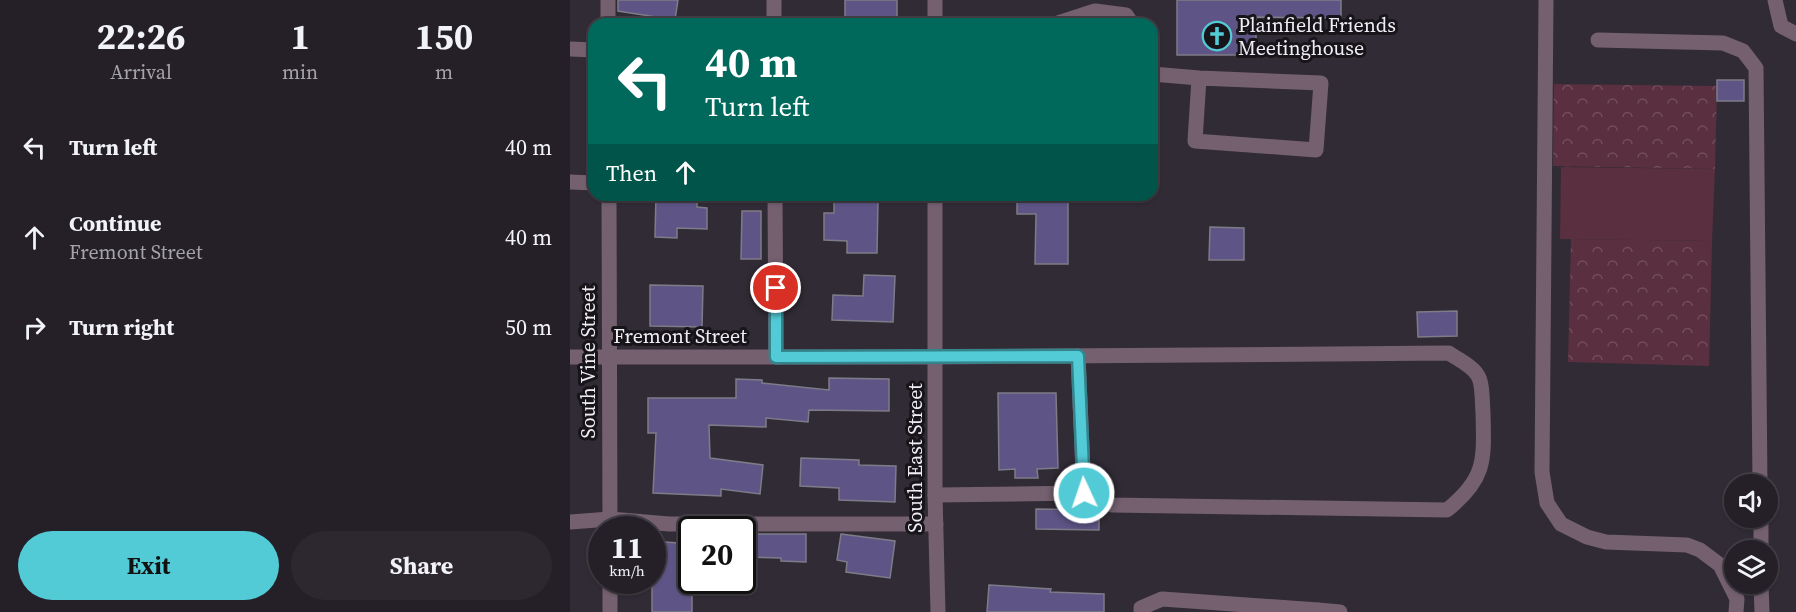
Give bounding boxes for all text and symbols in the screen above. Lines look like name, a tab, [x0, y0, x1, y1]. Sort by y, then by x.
place label: Plainfield Friends Meetinghouse	[1238, 11, 1396, 62]
text: 22:26	[97, 12, 185, 61]
text: 1	[290, 12, 310, 61]
text: 150	[415, 12, 473, 61]
church icon: Plainfield Friends Meetinghouse	[1201, 20, 1233, 52]
text: 40 m	[705, 33, 798, 91]
icon: left	[606, 42, 684, 120]
text: Arrival	[110, 58, 172, 86]
text: min	[282, 58, 318, 86]
text: m	[435, 58, 453, 86]
text: Turn left	[705, 88, 809, 125]
icon: left	[18, 131, 51, 164]
text: Turn left	[69, 132, 157, 162]
text: 40 m	[505, 132, 552, 162]
icon: ahead	[669, 156, 702, 189]
text: Then	[606, 158, 657, 188]
text: Continue	[69, 208, 162, 238]
icon: ahead	[18, 221, 51, 254]
text: 40 m	[505, 222, 552, 252]
text: Fremont Street	[69, 238, 203, 266]
pin	[750, 262, 801, 313]
icon: arrive	[759, 271, 792, 304]
street label: South Vine Street	[574, 285, 602, 438]
icon: right	[18, 311, 51, 344]
text: Turn right	[69, 312, 174, 342]
text: 50 m	[505, 312, 552, 342]
street label: Fremont Street	[613, 322, 747, 350]
street label: South East Street	[901, 383, 929, 533]
position arrow	[1052, 461, 1116, 525]
map controls	[1724, 474, 1778, 594]
button: sound	[1724, 474, 1778, 528]
speed limit sign: 20	[678, 516, 756, 594]
text: 11	[611, 527, 643, 568]
button: Exit	[18, 531, 279, 600]
button: Share	[291, 531, 552, 600]
button: layers	[1724, 540, 1778, 594]
text: km/h	[609, 560, 645, 581]

